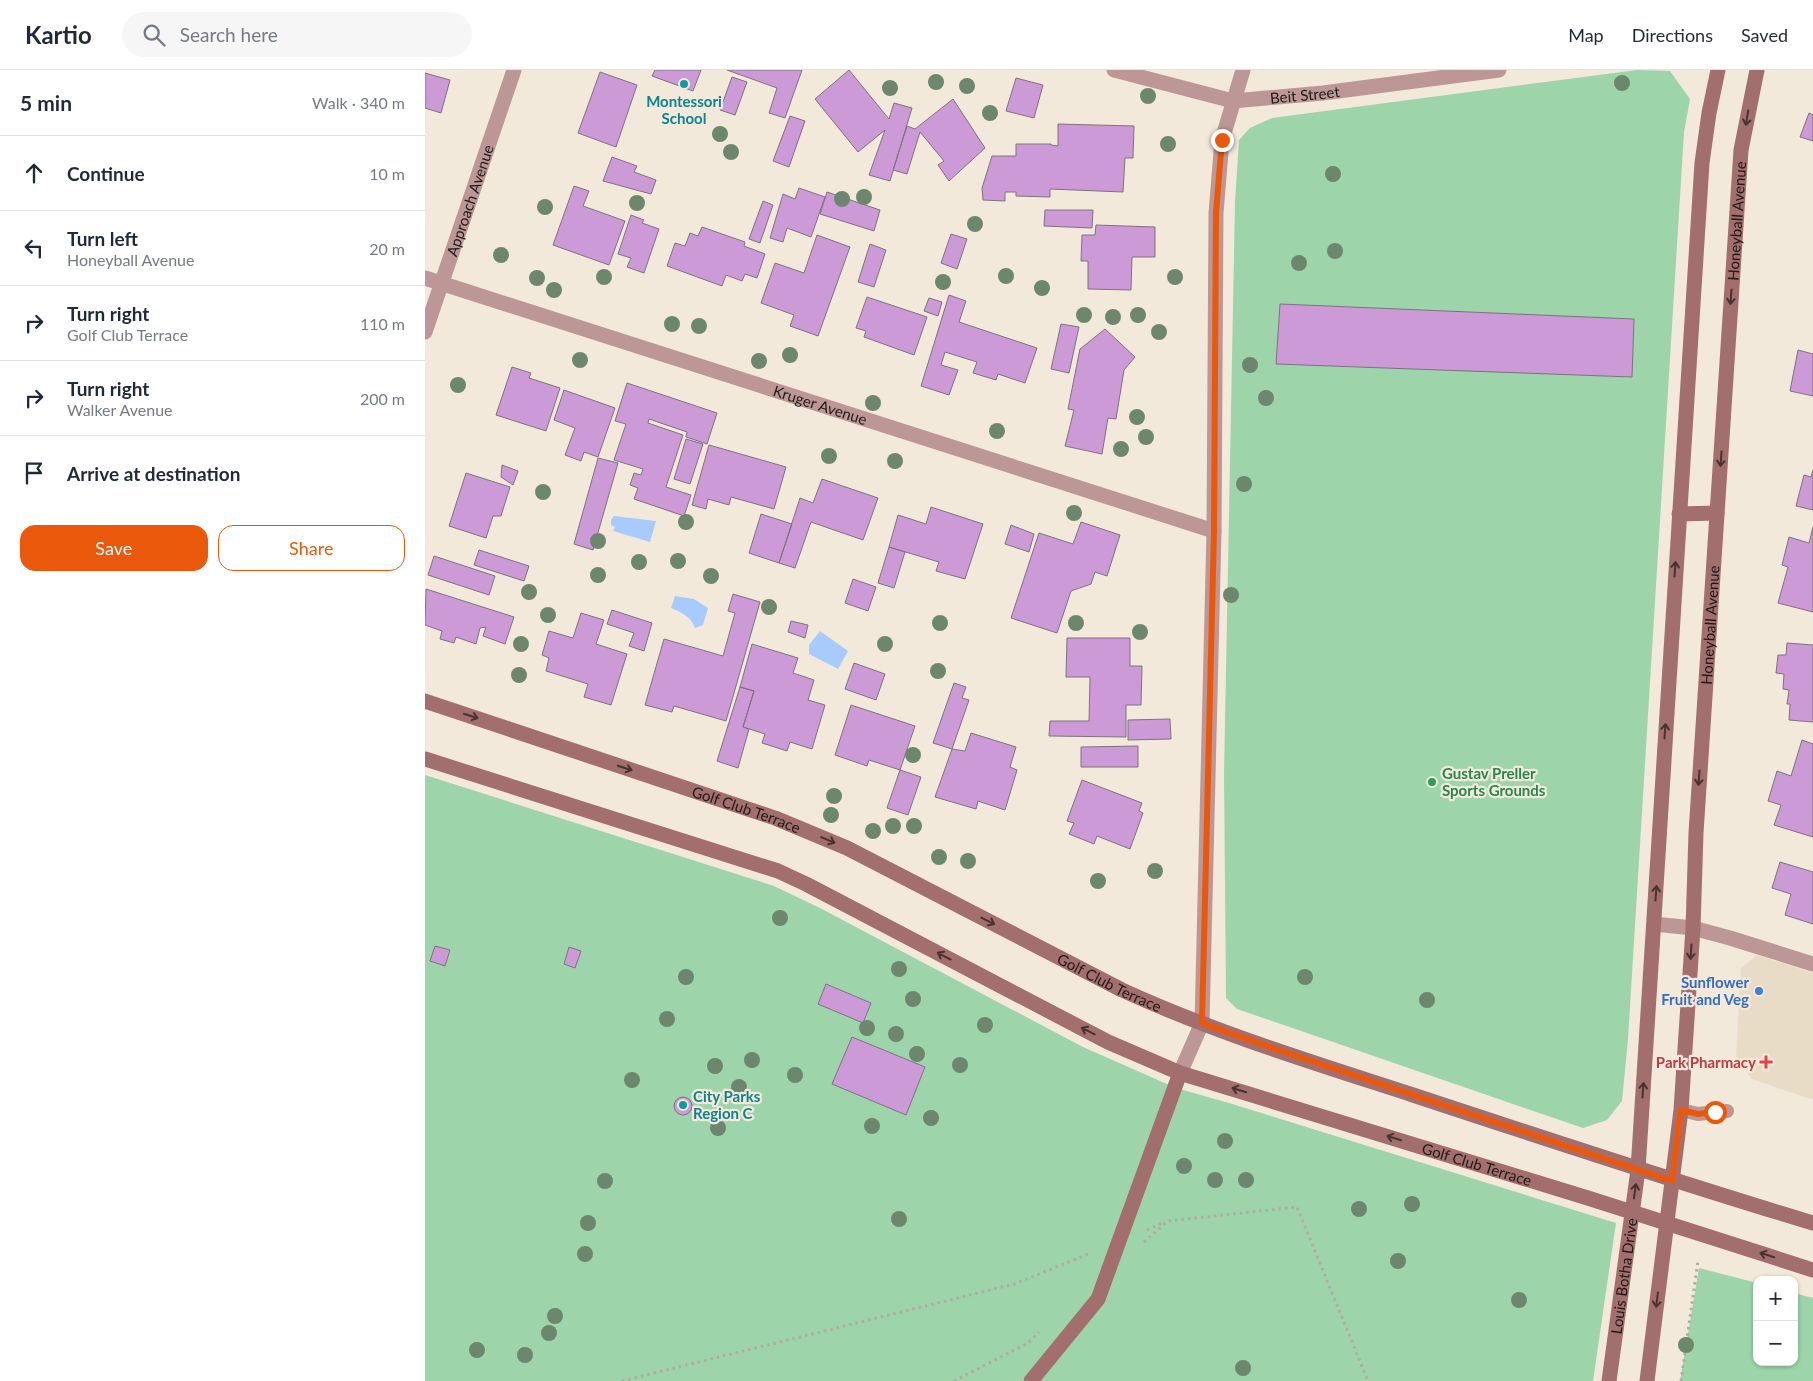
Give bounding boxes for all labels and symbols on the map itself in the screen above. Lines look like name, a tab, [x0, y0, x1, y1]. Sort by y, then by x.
marker: Montessori School	[678, 78, 690, 90]
street label: Beit Street	[1269, 82, 1341, 107]
place label: Montessori School	[646, 92, 722, 127]
one-way arrow	[1741, 109, 1751, 125]
route end	[1211, 129, 1234, 152]
street label: Approach Avenue	[442, 142, 497, 259]
street label: Honeyball Avenue	[1723, 161, 1749, 281]
one-way arrow	[1727, 289, 1736, 305]
street label: Kruger Avenue	[771, 381, 869, 428]
one-way arrow	[1716, 451, 1725, 467]
one-way arrow	[1671, 561, 1680, 577]
street label: Honeyball Avenue	[1697, 565, 1723, 685]
one-way arrow	[463, 712, 479, 722]
one-way arrow	[1661, 723, 1670, 739]
one-way arrow	[617, 764, 633, 773]
place label: Gustav Preller Sports Grounds	[1442, 764, 1546, 799]
one-way arrow	[1695, 770, 1704, 786]
marker: Gustav Preller Sports Grounds	[1426, 776, 1438, 788]
street label: Golf Club Terrace	[690, 782, 803, 837]
one-way arrow	[820, 836, 835, 845]
one-way arrow	[1651, 885, 1660, 901]
one-way arrow	[981, 916, 996, 926]
one-way arrow	[1687, 944, 1696, 960]
street label: Golf Club Terrace	[1054, 949, 1164, 1015]
one-way arrow	[937, 951, 952, 961]
place label: Sunflower Fruit and Veg	[1661, 973, 1749, 1008]
marker: Sunflower Fruit and Veg	[1753, 985, 1765, 997]
one-way arrow	[1081, 1026, 1096, 1035]
place label: Park Pharmacy	[1656, 1053, 1756, 1071]
marker: Park Pharmacy	[1760, 1056, 1772, 1068]
one-way arrow	[1639, 1083, 1648, 1099]
one-way arrow	[1231, 1085, 1247, 1095]
place label: City Parks Region C	[693, 1087, 761, 1122]
marker: City Parks Region C	[677, 1099, 689, 1111]
route start	[1704, 1101, 1727, 1124]
one-way arrow	[1387, 1133, 1403, 1142]
street label: Golf Club Terrace	[1420, 1139, 1534, 1189]
one-way arrow	[1630, 1183, 1640, 1199]
street label: Louis Botha Drive	[1607, 1217, 1640, 1335]
one-way arrow	[1759, 1250, 1775, 1259]
one-way arrow	[1652, 1292, 1662, 1308]

